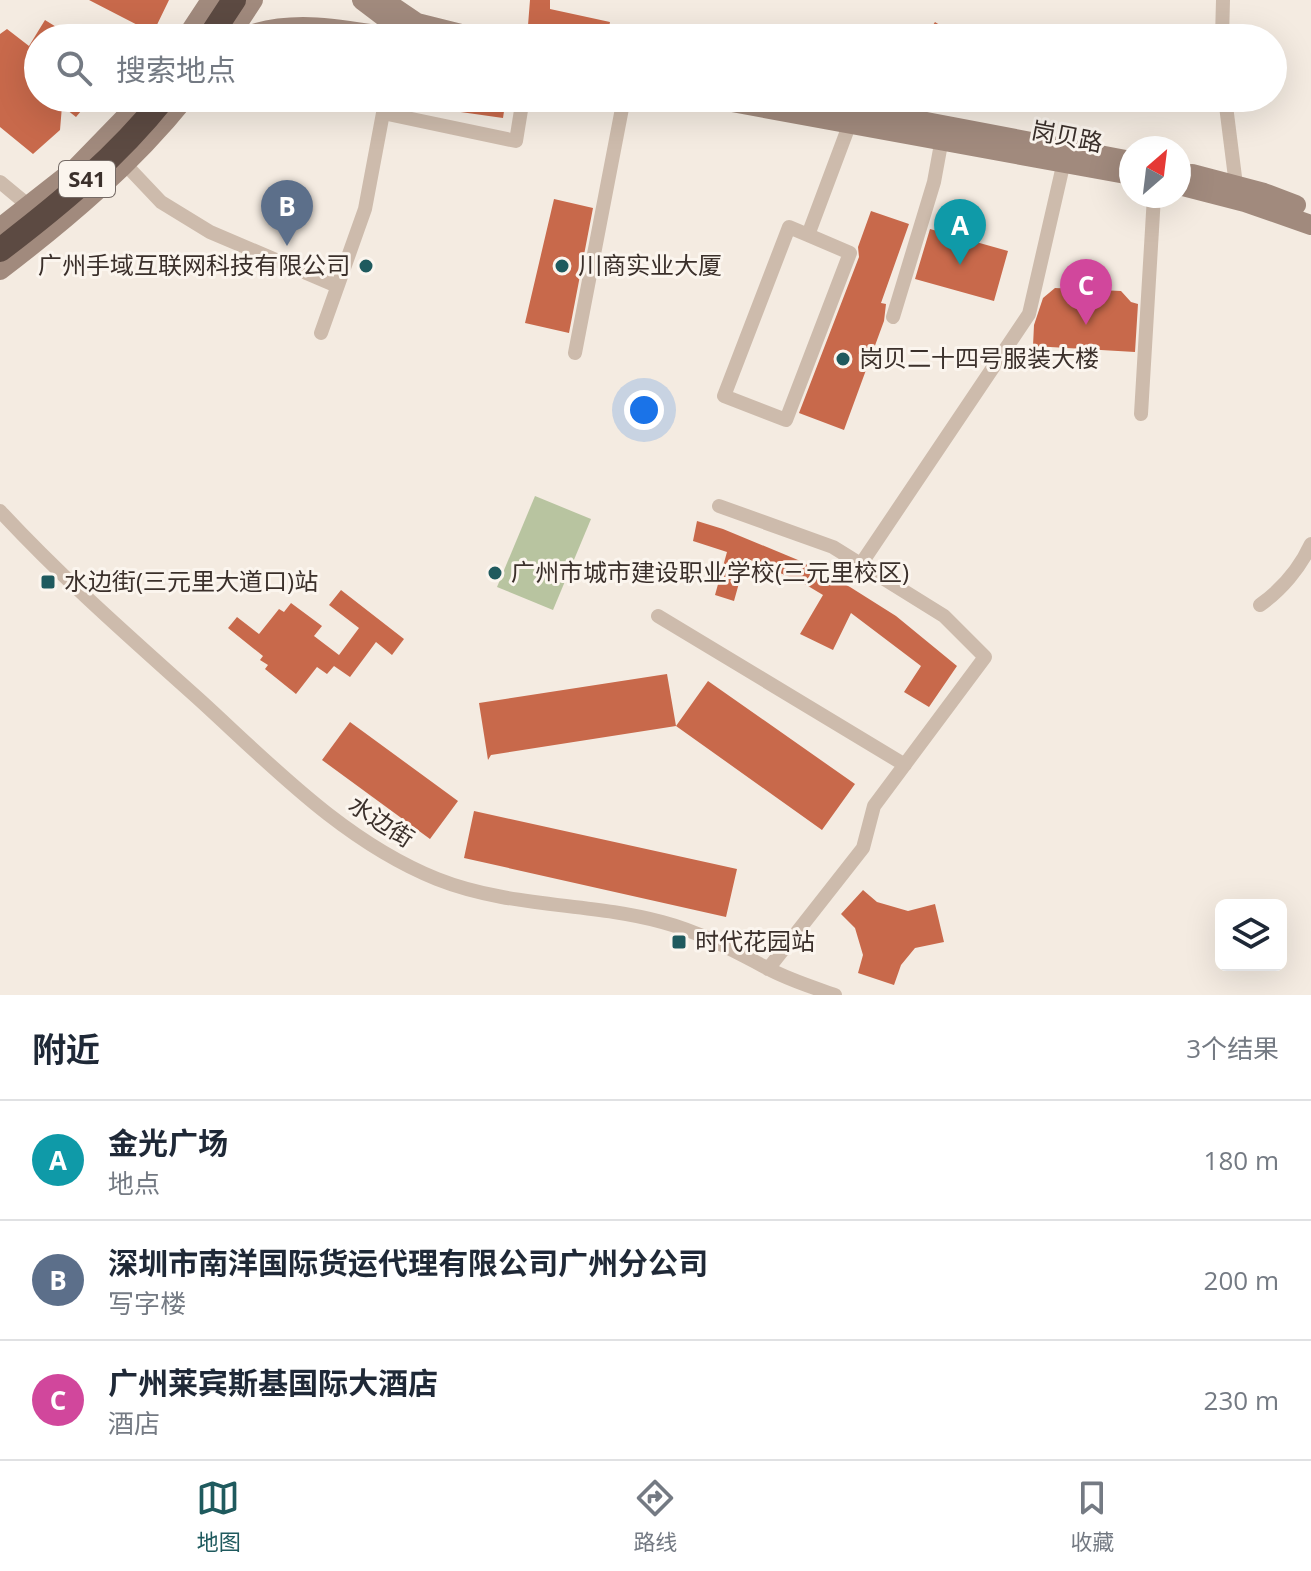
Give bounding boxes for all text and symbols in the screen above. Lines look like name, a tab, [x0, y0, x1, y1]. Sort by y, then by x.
search box	[24, 24, 1287, 112]
icon: search	[52, 46, 96, 90]
text: 搜索地点	[116, 49, 236, 90]
street label: 岗贝路	[1029, 112, 1106, 159]
north arrow	[1119, 136, 1191, 208]
road number: S41	[59, 161, 115, 197]
pin: B	[261, 180, 313, 246]
pin: A	[934, 199, 986, 265]
place label: 广州手域互联网科技有限公司	[38, 248, 350, 281]
place label: 川商实业大厦	[578, 248, 722, 281]
marker: 广州手域互联网科技有限公司	[357, 257, 375, 275]
marker: 川商实业大厦	[553, 257, 571, 275]
pin: C	[1060, 259, 1112, 325]
place label: 岗贝二十四号服装大楼	[859, 341, 1099, 374]
marker: 岗贝二十四号服装大楼	[834, 350, 852, 368]
your location	[624, 390, 664, 430]
place label: 广州市城市建设职业学校(三元里校区)	[511, 555, 909, 588]
place label: 水边街(三元里大道口)站	[64, 564, 318, 597]
marker: 广州市城市建设职业学校(三元里校区)	[486, 564, 504, 582]
marker: 水边街(三元里大道口)站	[39, 573, 57, 591]
street label: 水边街	[343, 787, 421, 854]
map controls	[1215, 899, 1287, 971]
button: layers	[1215, 899, 1287, 971]
place label: 时代花园站	[695, 924, 815, 957]
marker: 时代花园站	[670, 933, 688, 951]
text: 附近	[32, 1026, 100, 1072]
text: 3个结果	[1186, 1030, 1279, 1066]
text: 金光广场	[108, 1122, 228, 1163]
text: A	[49, 1142, 67, 1178]
text: 180 m	[1204, 1142, 1279, 1178]
text: 地点	[108, 1165, 160, 1201]
text: 深圳市南洋国际货运代理有限公司广州分公司	[108, 1242, 708, 1283]
text: B	[49, 1262, 67, 1298]
text: 200 m	[1204, 1262, 1279, 1298]
text: 写字楼	[108, 1285, 186, 1321]
text: 广州莱宾斯基国际大酒店	[108, 1362, 438, 1403]
text: C	[50, 1382, 66, 1418]
text: 230 m	[1204, 1382, 1279, 1418]
text: 酒店	[108, 1405, 160, 1441]
tab: 地图	[196, 1476, 241, 1556]
tab: 路线	[633, 1476, 678, 1556]
tab: 收藏	[1070, 1476, 1115, 1556]

